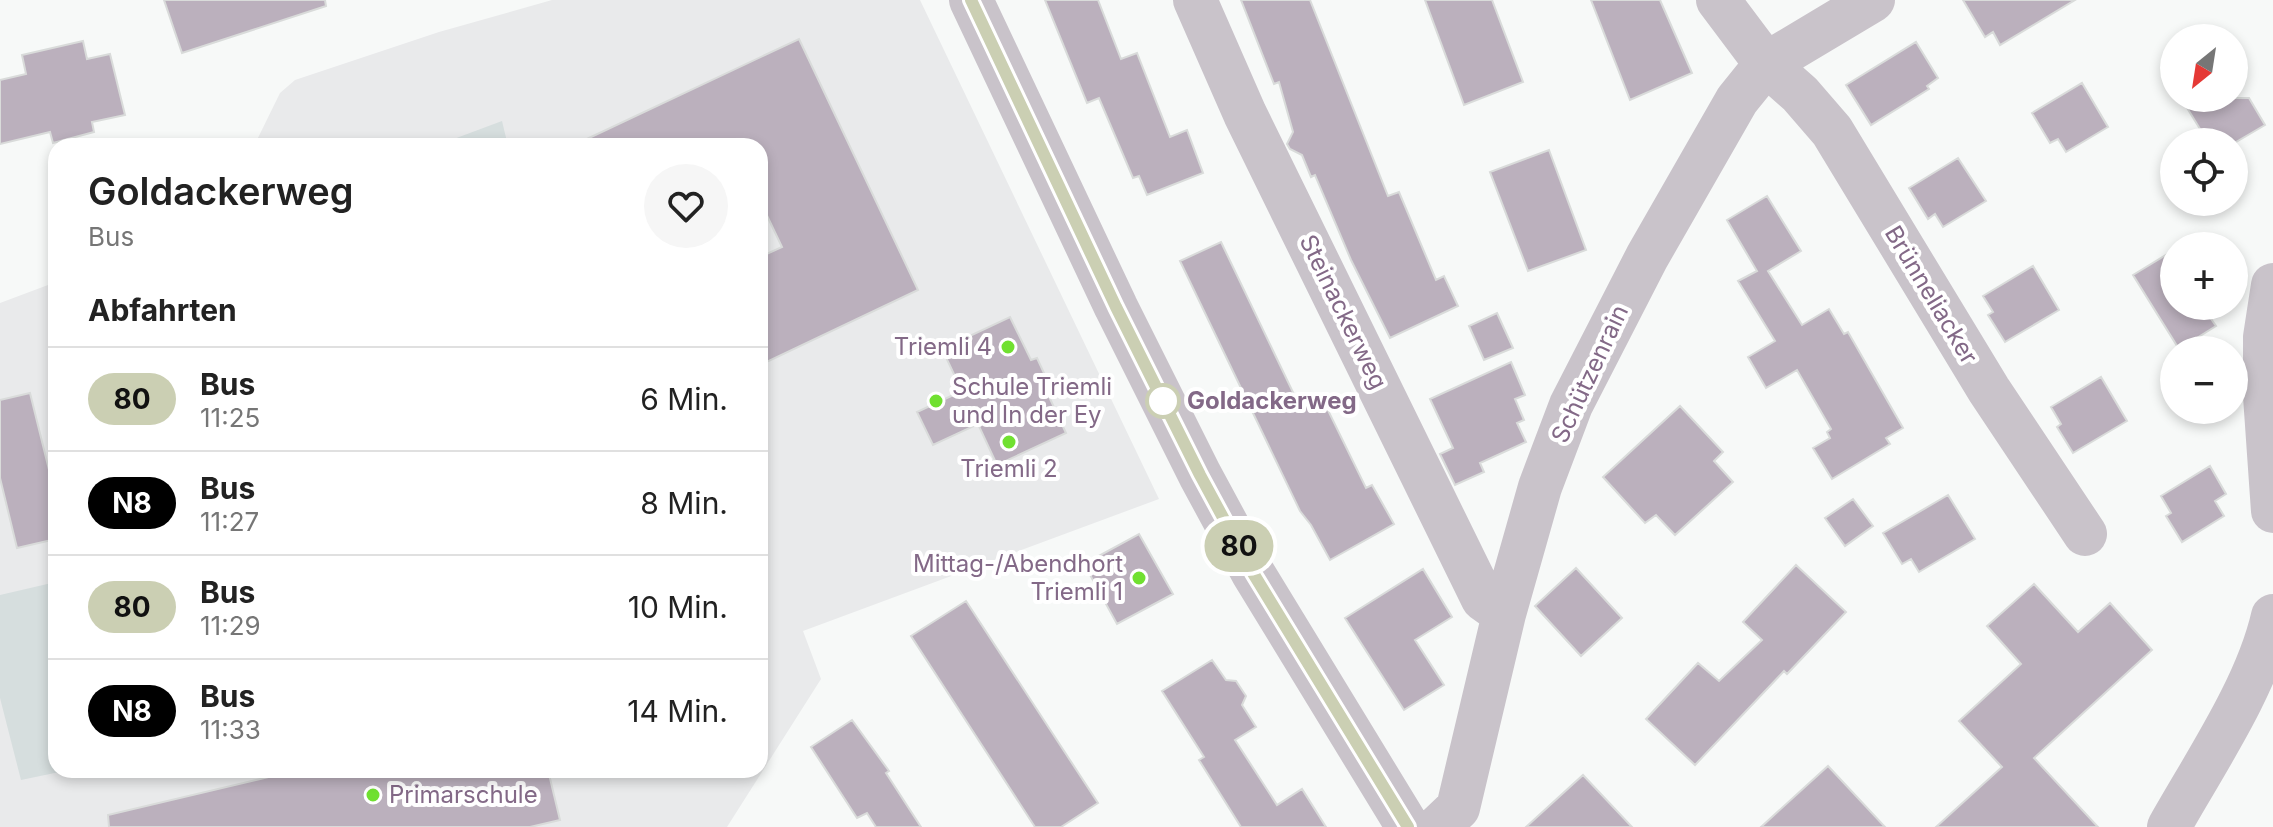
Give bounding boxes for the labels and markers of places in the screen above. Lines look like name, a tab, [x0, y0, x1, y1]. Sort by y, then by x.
place label: Triemli 4	[894, 332, 992, 361]
marker: Triemli 4	[999, 338, 1017, 356]
place label: Schule Triemli und In der Ey	[952, 372, 1112, 429]
marker: Goldackerweg	[1146, 384, 1180, 418]
place label: Goldackerweg	[1187, 386, 1357, 415]
marker: Schule Triemli und In der Ey	[927, 392, 945, 410]
marker: Triemli 2	[1000, 433, 1018, 451]
place label: Triemli 2	[960, 454, 1058, 483]
place label: Mittag-/Abendhort Triemli 1	[913, 549, 1123, 606]
marker: Mittag-/Abendhort Triemli 1	[1130, 569, 1148, 587]
place label: Primarschule	[389, 780, 538, 809]
marker: Primarschule	[364, 786, 382, 804]

